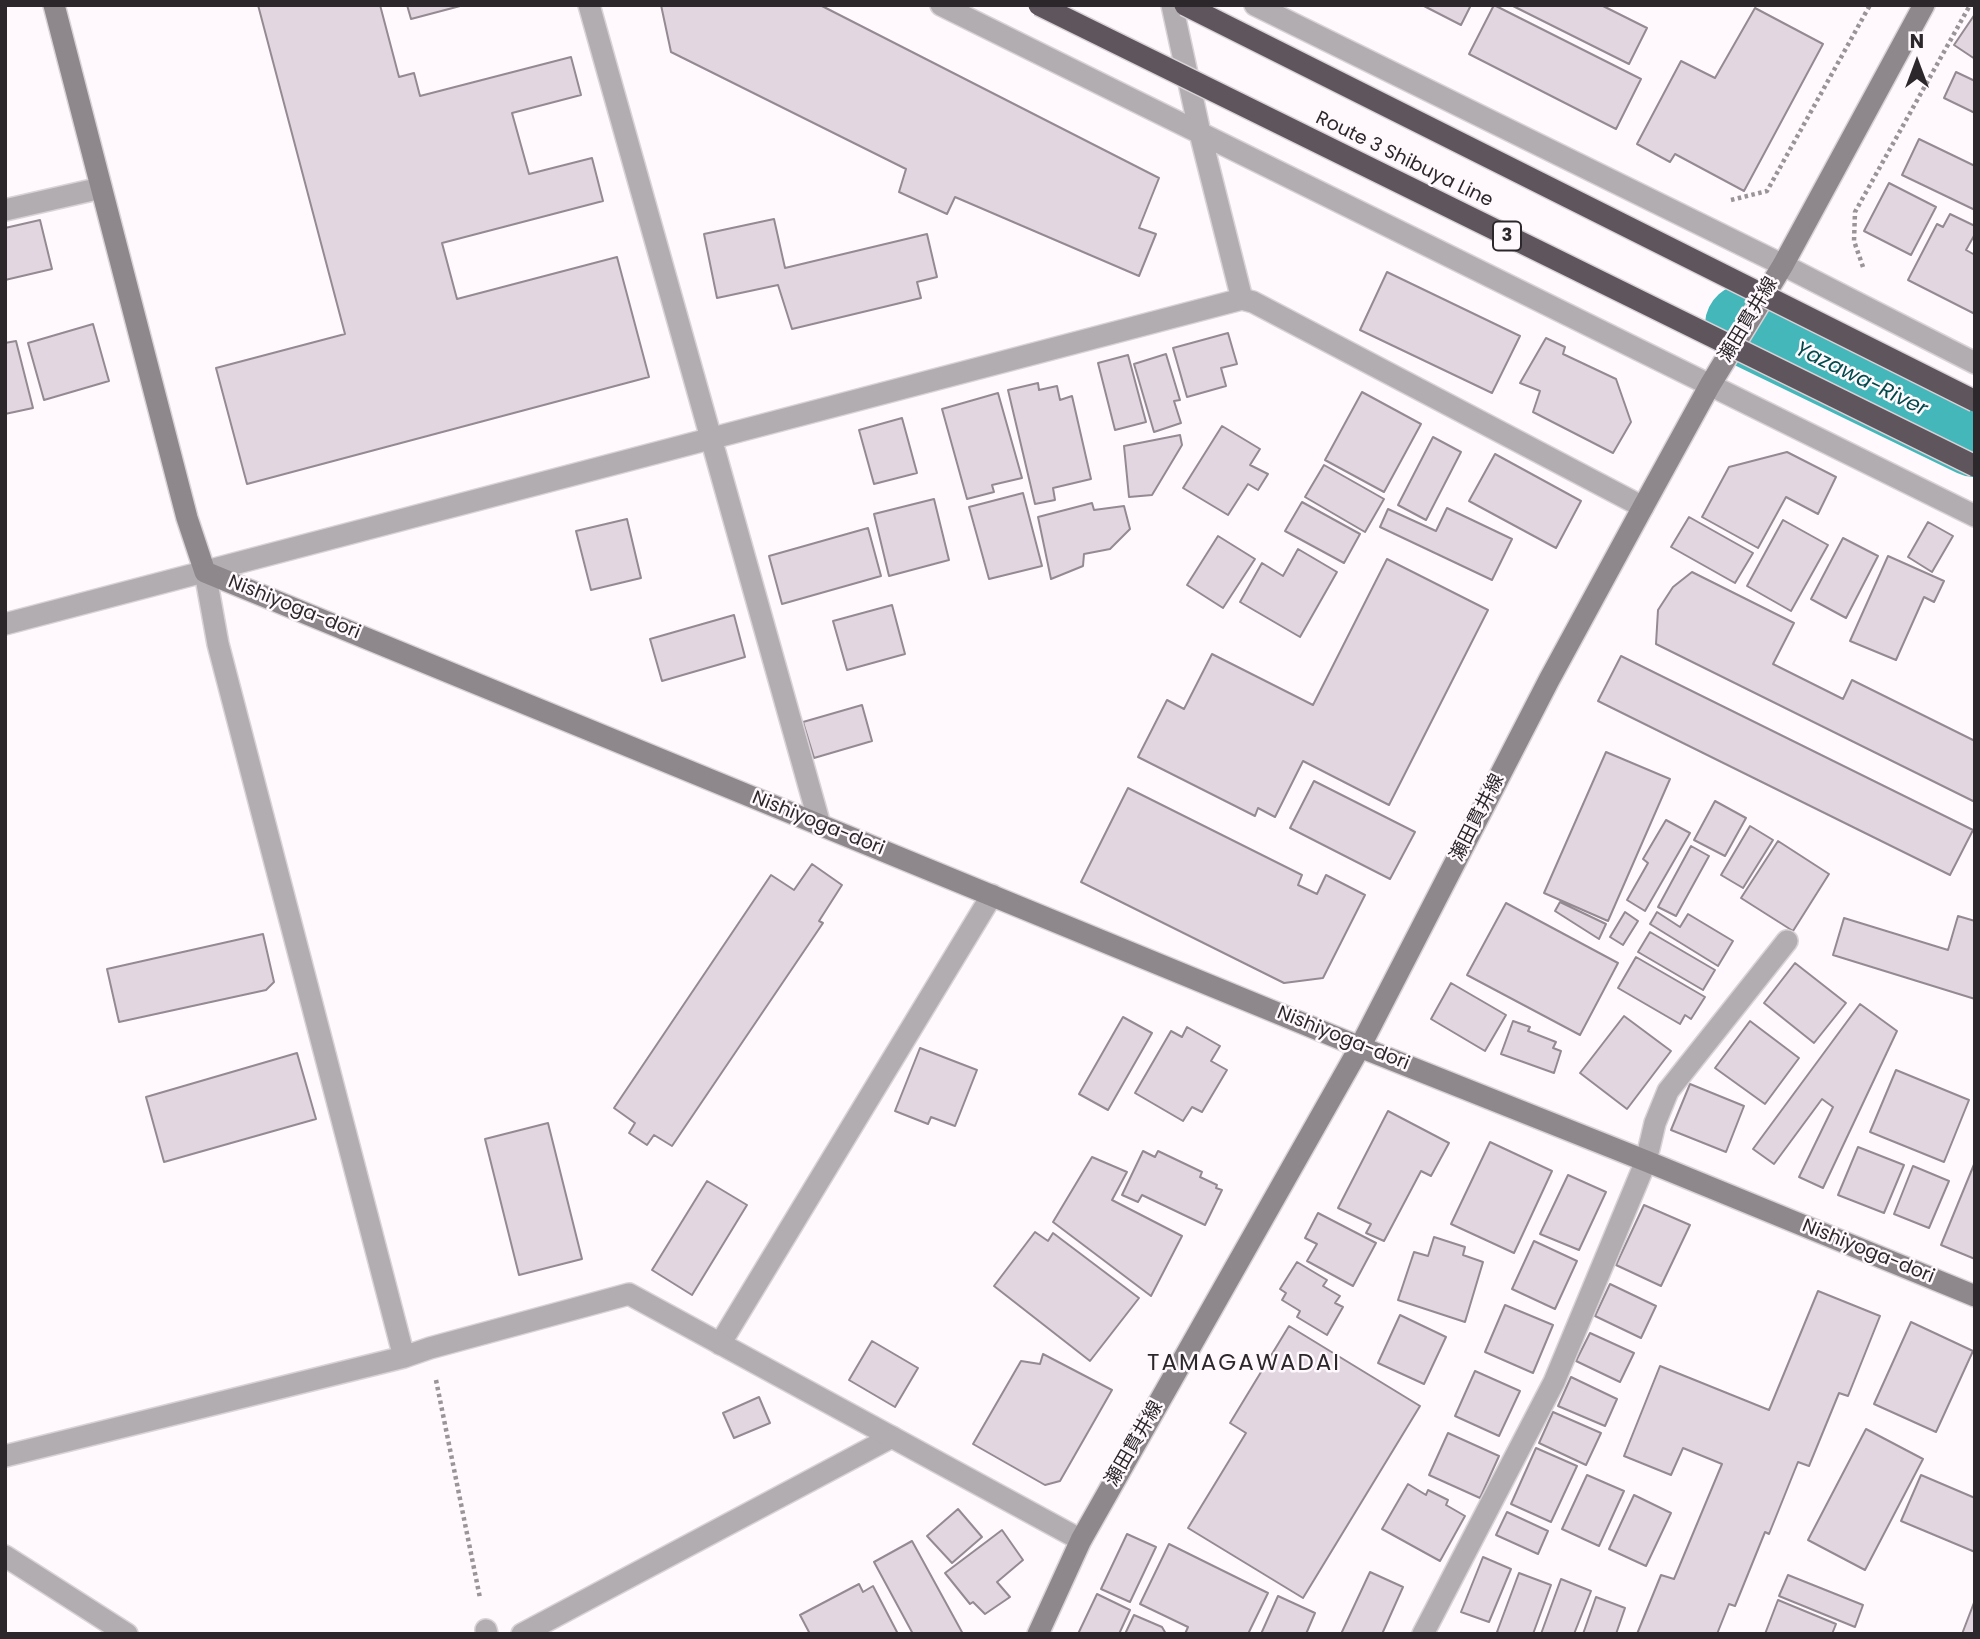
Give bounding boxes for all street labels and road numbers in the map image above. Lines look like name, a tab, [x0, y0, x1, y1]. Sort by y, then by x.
street label: Route 3 Shibuya Line	[1312, 107, 1496, 213]
road number: 3	[1493, 222, 1521, 250]
street label: 瀬田貫井線	[1715, 273, 1783, 367]
street label: Nishiyoga-dori	[225, 571, 363, 645]
street label: 瀬田貫井線	[1446, 771, 1510, 865]
street label: Nishiyoga-dori	[749, 787, 887, 861]
street label: Nishiyoga-dori	[1274, 1002, 1412, 1076]
street label: Nishiyoga-dori	[1799, 1215, 1937, 1289]
street label: 瀬田貫井線	[1101, 1397, 1169, 1491]

